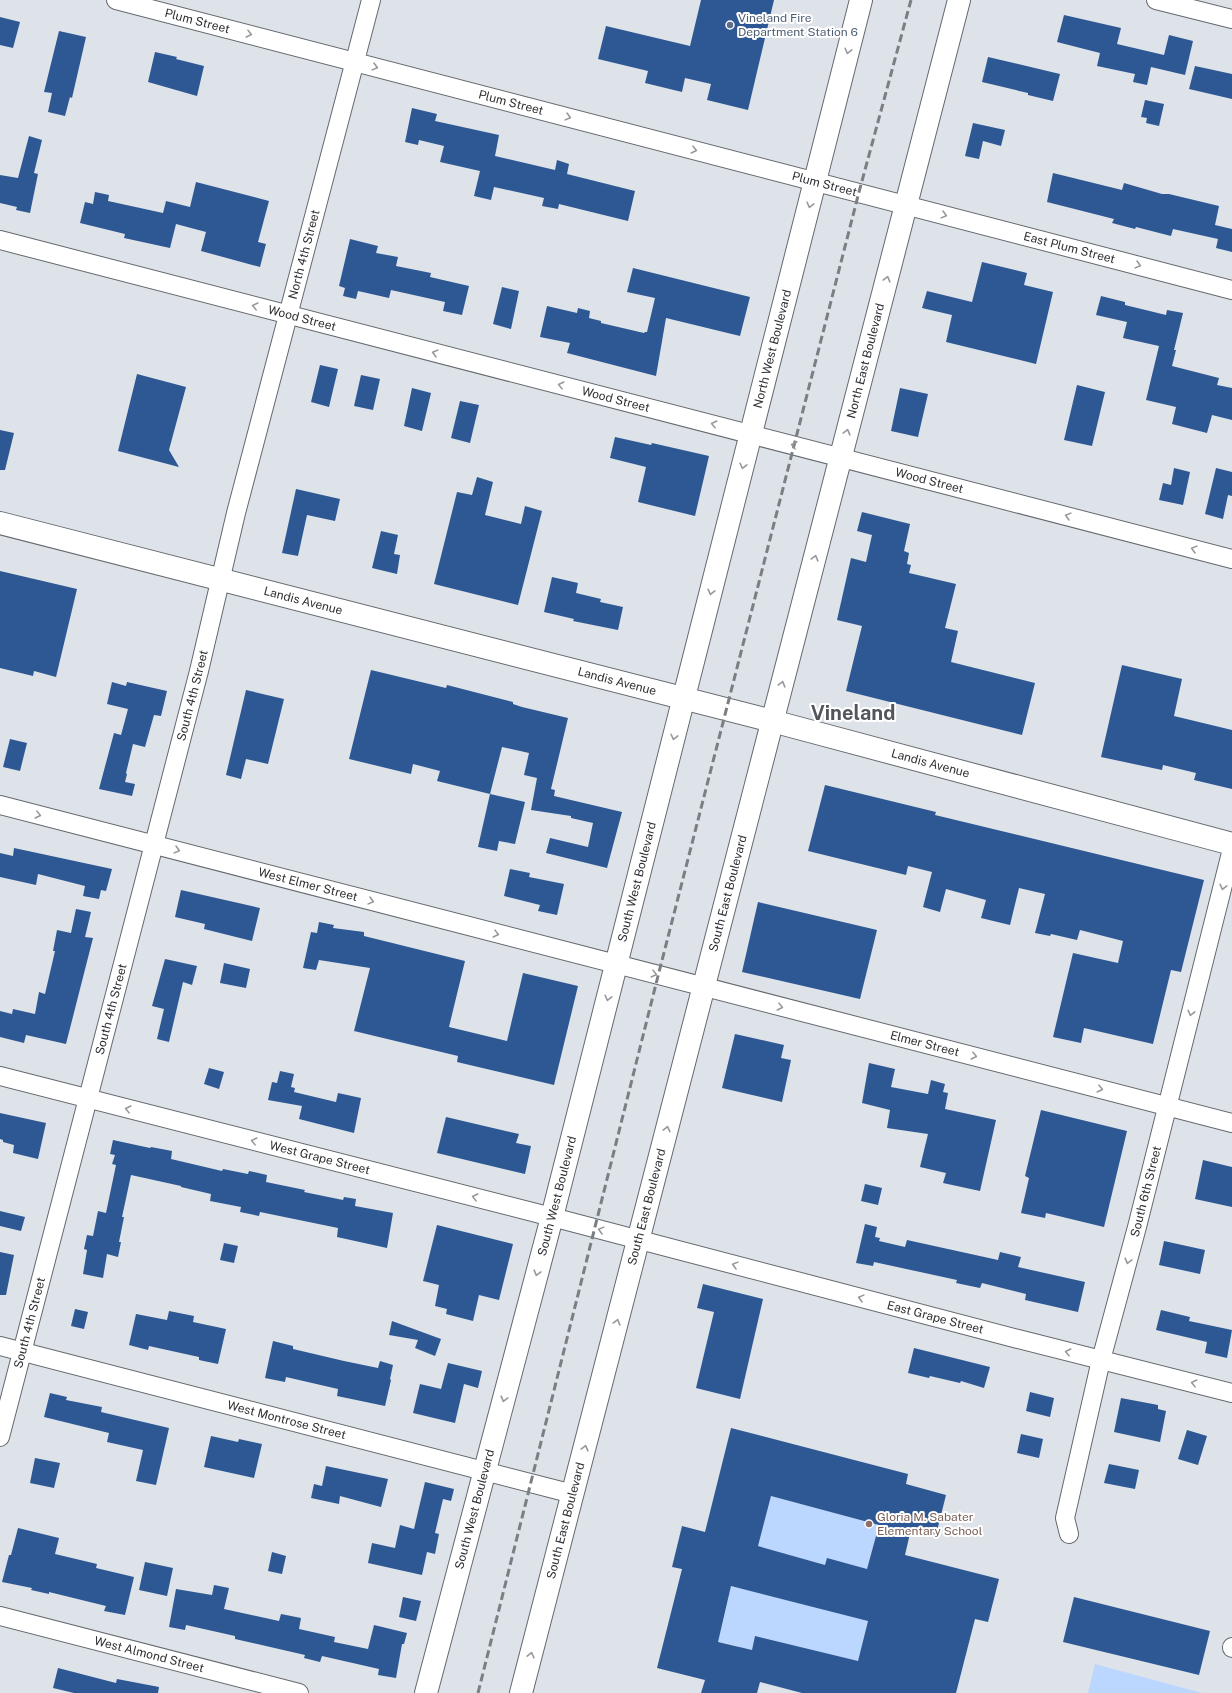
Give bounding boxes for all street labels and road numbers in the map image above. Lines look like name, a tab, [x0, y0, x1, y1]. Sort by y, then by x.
street label: Plum Street	[163, 6, 232, 36]
street label: Plum Street	[477, 87, 545, 118]
street label: Plum Street	[790, 169, 859, 199]
street label: North 4th Street	[286, 208, 323, 301]
street label: East Plum Street	[1022, 229, 1117, 266]
street label: North West Boulevard	[751, 288, 794, 410]
street label: North East Boulevard	[844, 302, 887, 420]
street label: Wood Street	[267, 303, 338, 334]
street label: Wood Street	[580, 384, 652, 415]
street label: Wood Street	[894, 465, 965, 496]
street label: Landis Avenue	[262, 584, 344, 618]
street label: South 4th Street	[174, 648, 211, 743]
street label: Landis Avenue	[576, 664, 658, 698]
street label: Landis Avenue	[890, 746, 971, 781]
street label: South West Boulevard	[615, 820, 659, 944]
street label: South East Boulevard	[706, 833, 750, 953]
street label: West Elmer Street	[257, 865, 359, 904]
street label: South 4th Street	[93, 962, 130, 1056]
street label: Elmer Street	[889, 1028, 961, 1059]
street label: South West Boulevard	[535, 1134, 579, 1258]
street label: West Grape Street	[268, 1138, 372, 1177]
street label: South 6th Street	[1128, 1144, 1164, 1239]
street label: South East Boulevard	[625, 1147, 669, 1267]
street label: South 4th Street	[11, 1275, 48, 1370]
street label: East Grape Street	[886, 1298, 985, 1337]
street label: West Montrose Street	[226, 1398, 348, 1442]
street label: South West Boulevard	[452, 1448, 497, 1571]
street label: South East Boulevard	[544, 1461, 587, 1581]
street label: West Almond Street	[93, 1634, 206, 1675]

